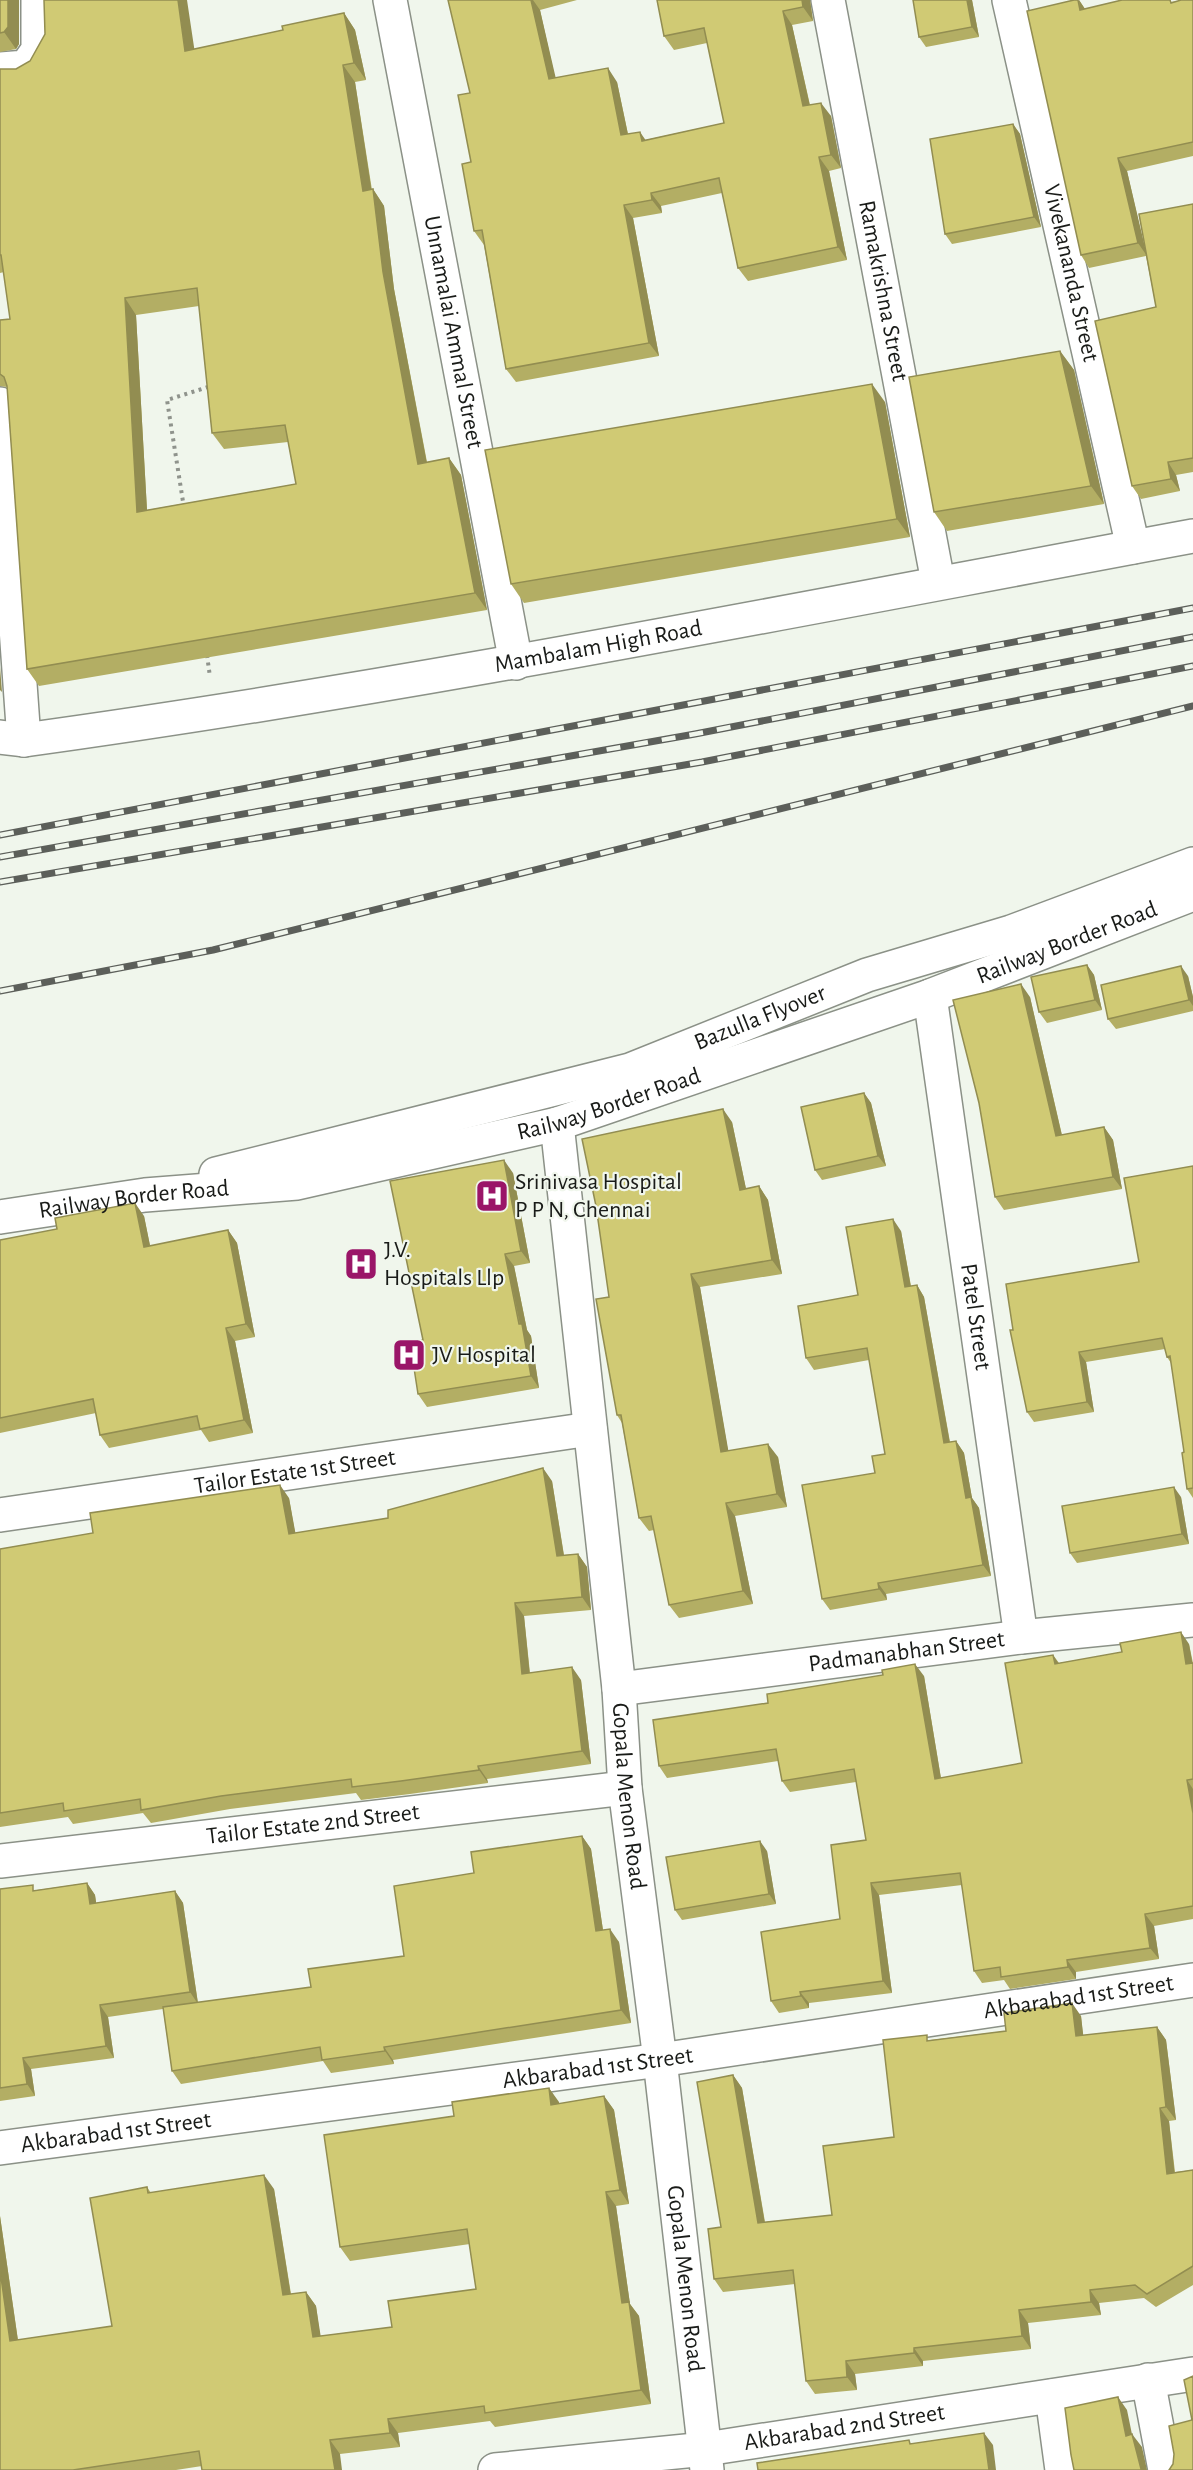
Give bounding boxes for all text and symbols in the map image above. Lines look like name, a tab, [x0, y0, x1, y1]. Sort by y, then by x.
street label: Vivekananda Street	[1039, 182, 1103, 364]
street label: Ramakrishna Street	[854, 198, 912, 384]
street label: Unnamalai Ammal Street	[419, 214, 487, 451]
street label: Mambalam High Road	[493, 616, 704, 677]
street label: Railway Border Road	[973, 897, 1161, 989]
street label: Bazulla Flyover	[691, 981, 829, 1055]
street label: Railway Border Road	[515, 1064, 704, 1145]
place label: Srinivasa Hospital P P N, Chennai	[515, 1170, 682, 1222]
street label: Railway Border Road	[37, 1176, 230, 1223]
hospital icon: Srinivasa Hospital P P N, Chennai	[474, 1178, 510, 1214]
place label: J.V. Hospitals Llp	[384, 1238, 504, 1290]
hospital icon: J.V. Hospitals Llp	[343, 1246, 379, 1282]
street label: Patel Street	[956, 1262, 995, 1372]
hospital icon: JV Hospital	[391, 1337, 427, 1373]
place label: JV Hospital	[432, 1343, 536, 1367]
street label: Tailor Estate 1st Street	[193, 1445, 398, 1499]
street label: Padmanabhan Street	[807, 1627, 1006, 1676]
street label: Gopala Menon Road	[608, 1702, 650, 1891]
street label: Tailor Estate 2nd Street	[205, 1800, 421, 1849]
street label: Akbarabad 1st Street	[982, 1971, 1175, 2023]
street label: Akbarabad 1st Street	[501, 2043, 695, 2093]
street label: Akbarabad 1st Street	[19, 2108, 213, 2157]
street label: Gopala Menon Road	[662, 2184, 708, 2373]
street label: Akbarabad 2nd Street	[742, 2400, 947, 2455]

